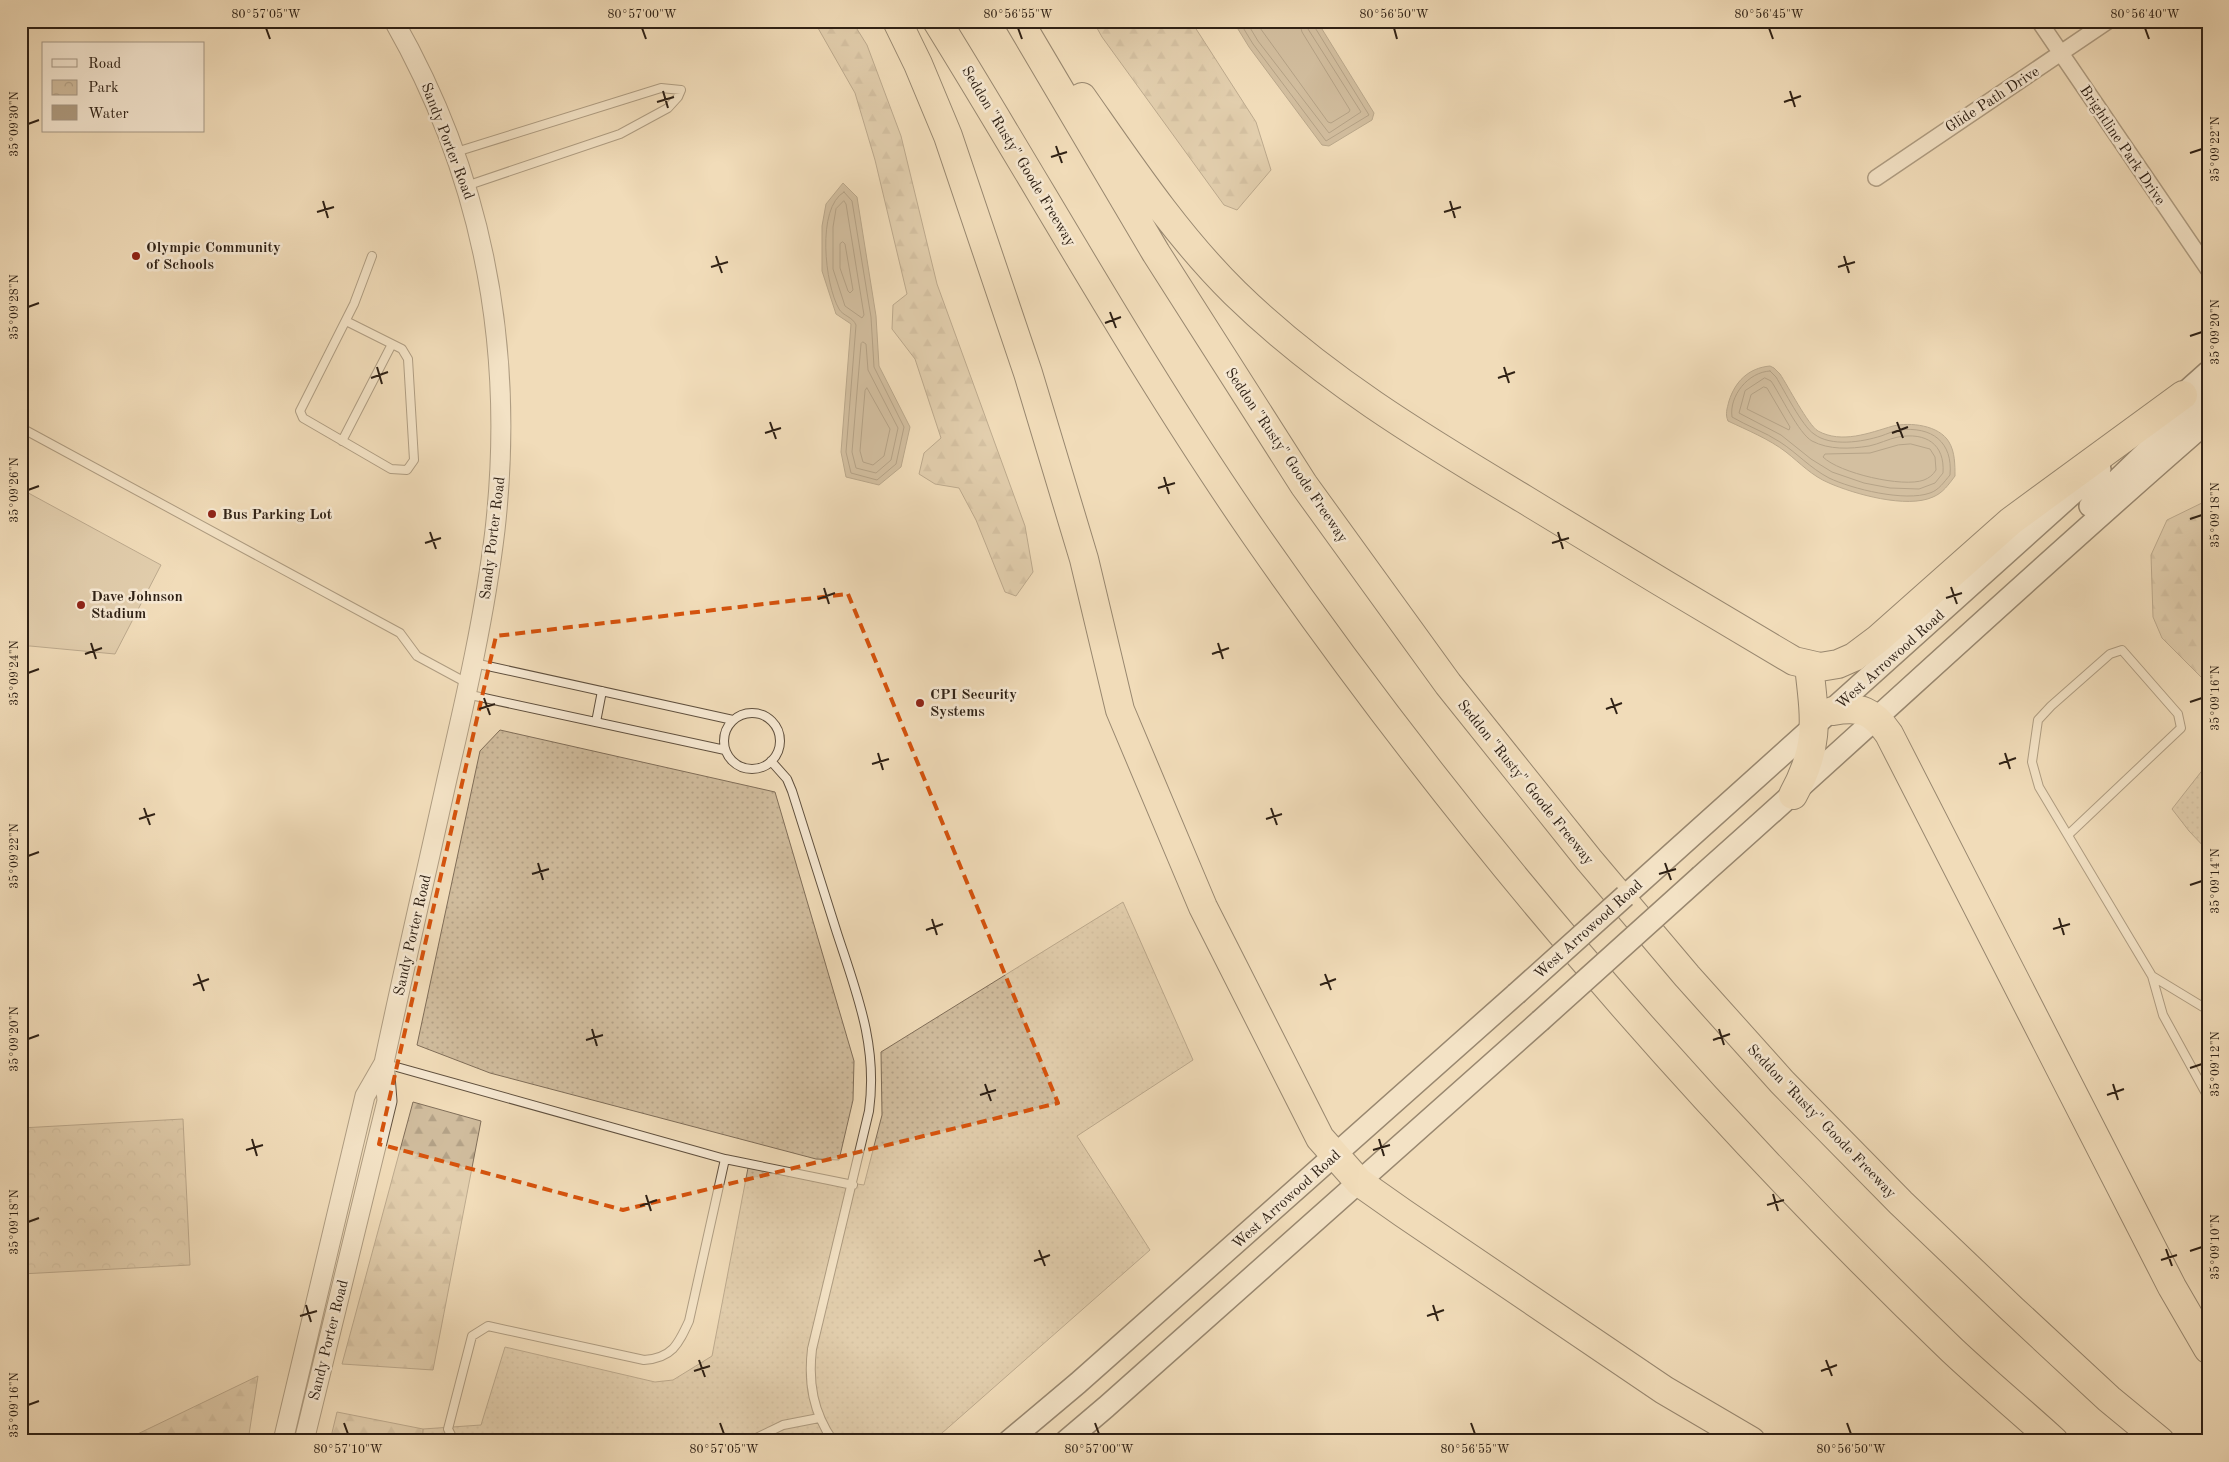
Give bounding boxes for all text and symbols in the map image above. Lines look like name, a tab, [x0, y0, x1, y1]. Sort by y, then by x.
text: 80°57'05"W	[231, 8, 301, 21]
text: 80°57'00"W	[607, 8, 677, 21]
text: 80°56'55"W	[983, 8, 1053, 21]
text: 80°56'50"W	[1359, 8, 1429, 21]
text: 80°56'45"W	[1734, 8, 1804, 21]
text: 80°56'40"W	[2110, 8, 2180, 21]
legend	[42, 42, 205, 132]
text: Road	[88, 57, 122, 72]
street label: Seddon "Rusty" Goode Freeway	[958, 64, 1077, 249]
street label: Glide Path Drive	[1943, 64, 2042, 136]
text: Park	[88, 81, 119, 96]
street label: Sandy Porter Road	[417, 81, 476, 202]
street label: Brightline Park Drive	[2076, 83, 2167, 208]
text: 35°09'30"N	[8, 91, 21, 157]
text: Water	[88, 107, 129, 122]
text: 35°09'22"N	[2209, 116, 2222, 182]
place label: Olympic Community of Schools	[146, 241, 281, 273]
marker: Olympic Community of Schools	[130, 250, 142, 262]
text: 35°09'28"N	[8, 274, 21, 340]
text: 35°09'20"N	[2209, 299, 2222, 365]
street label: Seddon "Rusty" Goode Freeway	[1222, 366, 1350, 546]
text: 35°09'26"N	[8, 457, 21, 523]
street label: Sandy Porter Road	[479, 476, 508, 601]
text: 35°09'18"N	[2209, 482, 2222, 548]
marker: Bus Parking Lot	[206, 508, 218, 520]
place label: Bus Parking Lot	[222, 508, 333, 523]
place label: Dave Johnson Stadium	[91, 590, 183, 622]
marker: Dave Johnson Stadium	[75, 599, 87, 611]
street label: West Arrowood Road	[1834, 608, 1948, 712]
text: 35°09'24"N	[8, 640, 21, 706]
text: 35°09'16"N	[2209, 665, 2222, 731]
place label: CPI Security Systems	[930, 688, 1017, 720]
marker: CPI Security Systems	[914, 697, 926, 709]
street label: Seddon "Rusty" Goode Freeway	[1454, 698, 1596, 868]
text: 35°09'22"N	[8, 823, 21, 889]
text: 35°09'14"N	[2209, 848, 2222, 914]
street label: Sandy Porter Road	[392, 873, 435, 997]
street label: West Arrowood Road	[1532, 878, 1646, 982]
text: 35°09'20"N	[8, 1006, 21, 1072]
text: 35°09'12"N	[2209, 1031, 2222, 1097]
street label: Seddon "Rusty" Goode Freeway	[1744, 1042, 1898, 1202]
street label: West Arrowood Road	[1230, 1148, 1344, 1252]
text: 35°09'18"N	[8, 1189, 21, 1255]
text: 35°09'10"N	[2209, 1214, 2222, 1280]
street label: Sandy Porter Road	[307, 1278, 352, 1402]
text: 35°09'16"N	[8, 1372, 21, 1438]
text: 80°57'10"W	[313, 1443, 383, 1456]
text: 80°57'05"W	[689, 1443, 759, 1456]
text: 80°57'00"W	[1064, 1443, 1134, 1456]
text: 80°56'55"W	[1440, 1443, 1510, 1456]
text: 80°56'50"W	[1816, 1443, 1886, 1456]

